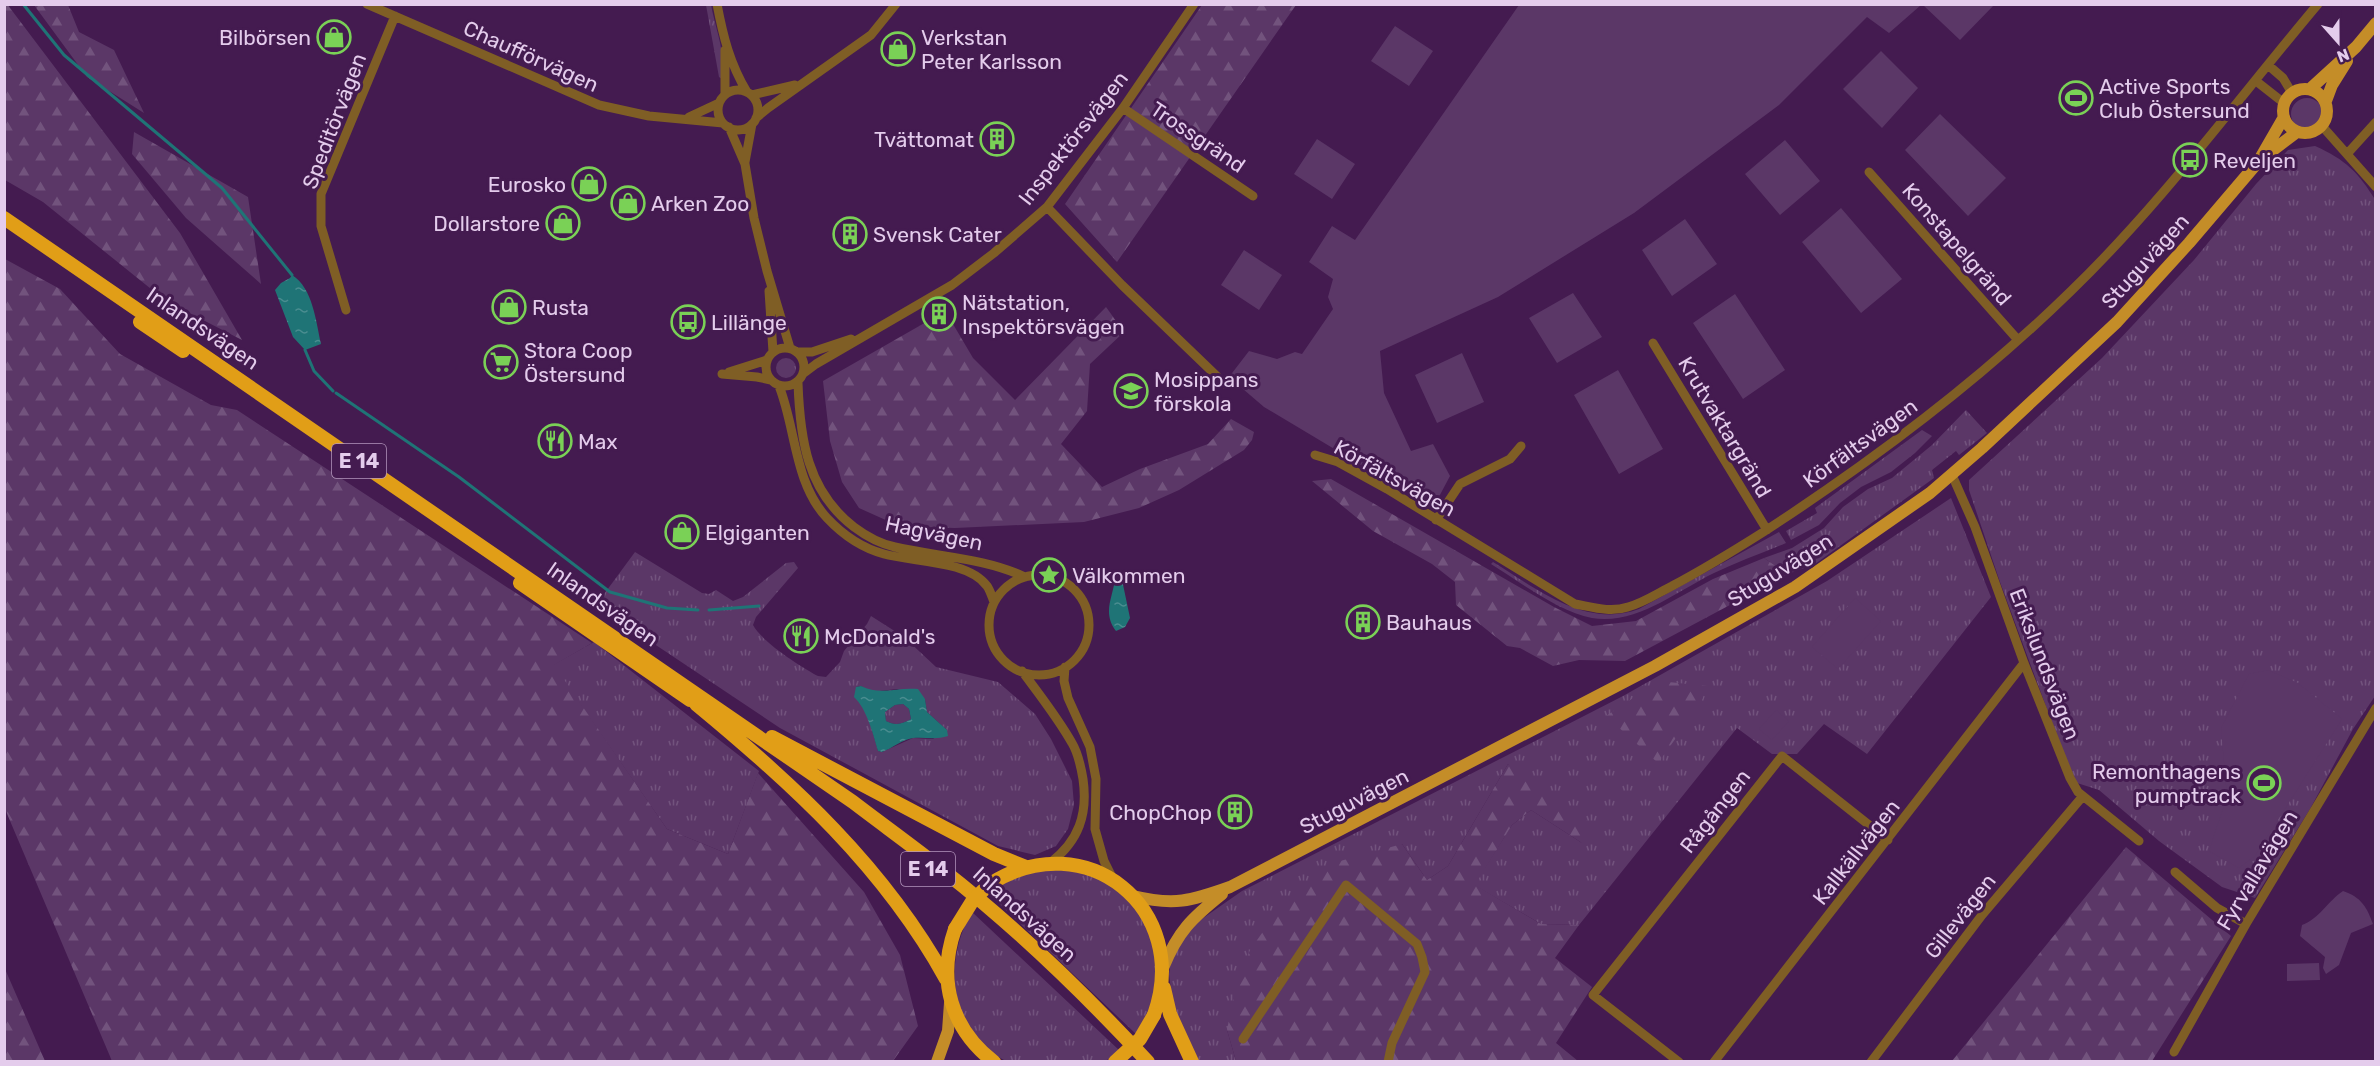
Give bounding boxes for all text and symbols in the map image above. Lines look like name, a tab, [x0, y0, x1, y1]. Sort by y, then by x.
north arrow	[2308, 12, 2368, 72]
street label: Chaufförvägen	[460, 15, 602, 97]
shop icon: Bilbörsen	[316, 19, 352, 55]
place label: Bilbörsen	[219, 25, 311, 50]
place label: Verkstan Peter Karlsson	[921, 25, 1062, 74]
shop icon: Verkstan Peter Karlsson	[880, 31, 916, 67]
text: N	[2334, 45, 2352, 66]
street label: Speditörvägen	[297, 50, 371, 192]
street label: Inspektörsvägen	[1013, 66, 1133, 210]
place label: Active Sports Club Östersund	[2099, 74, 2250, 123]
sports icon: Active Sports Club Östersund	[2058, 80, 2094, 116]
street label: Trossgränd	[1146, 96, 1250, 178]
building icon: Tvättomat	[979, 121, 1015, 157]
place label: Tvättomat	[874, 127, 974, 152]
bus stop icon: Reveljen	[2172, 142, 2208, 178]
place label: Reveljen	[2213, 148, 2296, 173]
shop icon: Eurosko	[571, 166, 607, 202]
place label: Eurosko	[488, 172, 566, 197]
street label: Konstapelgränd	[1897, 178, 2017, 310]
shop icon: Arken Zoo	[610, 185, 646, 221]
place label: Arken Zoo	[651, 191, 749, 216]
shop icon: Dollarstore	[545, 205, 581, 241]
street label: Stuguvägen	[2096, 208, 2194, 314]
place label: Dollarstore	[433, 211, 540, 236]
building icon: Svensk Cater	[832, 216, 868, 252]
place label: Svensk Cater	[873, 222, 1002, 247]
street label: Inlandsvägen	[142, 281, 264, 375]
shop icon: Rusta	[491, 289, 527, 325]
place label: Nätstation, Inspektörsvägen	[962, 290, 1125, 339]
place label: Rusta	[532, 295, 589, 320]
building icon: Nätstation, Inspektörsvägen	[921, 296, 957, 332]
bus stop icon: Lillänge	[670, 304, 706, 340]
place label: Lillänge	[711, 310, 787, 335]
place label: Stora Coop Östersund	[524, 338, 632, 387]
supermarket icon: Stora Coop Östersund	[483, 344, 519, 380]
street label: Krutvaktargränd	[1673, 352, 1777, 502]
place label: Mosippans förskola	[1154, 367, 1259, 416]
school or university icon: Mosippans förskola	[1113, 373, 1149, 409]
street label: Körfältsvägen	[1798, 393, 1922, 493]
restaurant icon: Max	[537, 423, 573, 459]
place label: Max	[578, 429, 618, 454]
street label: Körfältsvägen	[1330, 434, 1460, 522]
road number: E 14	[332, 444, 386, 478]
street label: Hagvägen	[883, 510, 985, 556]
shop icon: Elgiganten	[664, 514, 700, 550]
place label: Elgiganten	[705, 520, 810, 545]
street label: Stuguvägen	[1723, 528, 1837, 612]
street label: Inlandsvägen	[542, 556, 664, 652]
place icon: Välkommen	[1031, 557, 1067, 593]
place label: Välkommen	[1072, 563, 1185, 588]
street label: Erikslundsvägen	[2005, 585, 2085, 743]
building icon: Bauhaus	[1345, 604, 1381, 640]
place label: Bauhaus	[1386, 610, 1472, 635]
restaurant icon: McDonald's	[783, 618, 819, 654]
place label: McDonald's	[824, 624, 936, 649]
place label: Remonthagens pumptrack	[2092, 759, 2241, 808]
street label: Stuguvägen	[1295, 763, 1413, 839]
street label: Rågången	[1675, 764, 1755, 858]
sports icon: Remonthagens pumptrack	[2246, 765, 2282, 801]
building icon: ChopChop	[1217, 794, 1253, 830]
street label: Kallkällvägen	[1807, 794, 1905, 910]
place label: ChopChop	[1109, 800, 1212, 825]
street label: Fyrvallavägen	[2211, 805, 2303, 935]
road number: E 14	[901, 852, 955, 886]
street label: Inlandsvägen	[968, 861, 1082, 967]
street label: Gillevägen	[1919, 869, 2001, 963]

